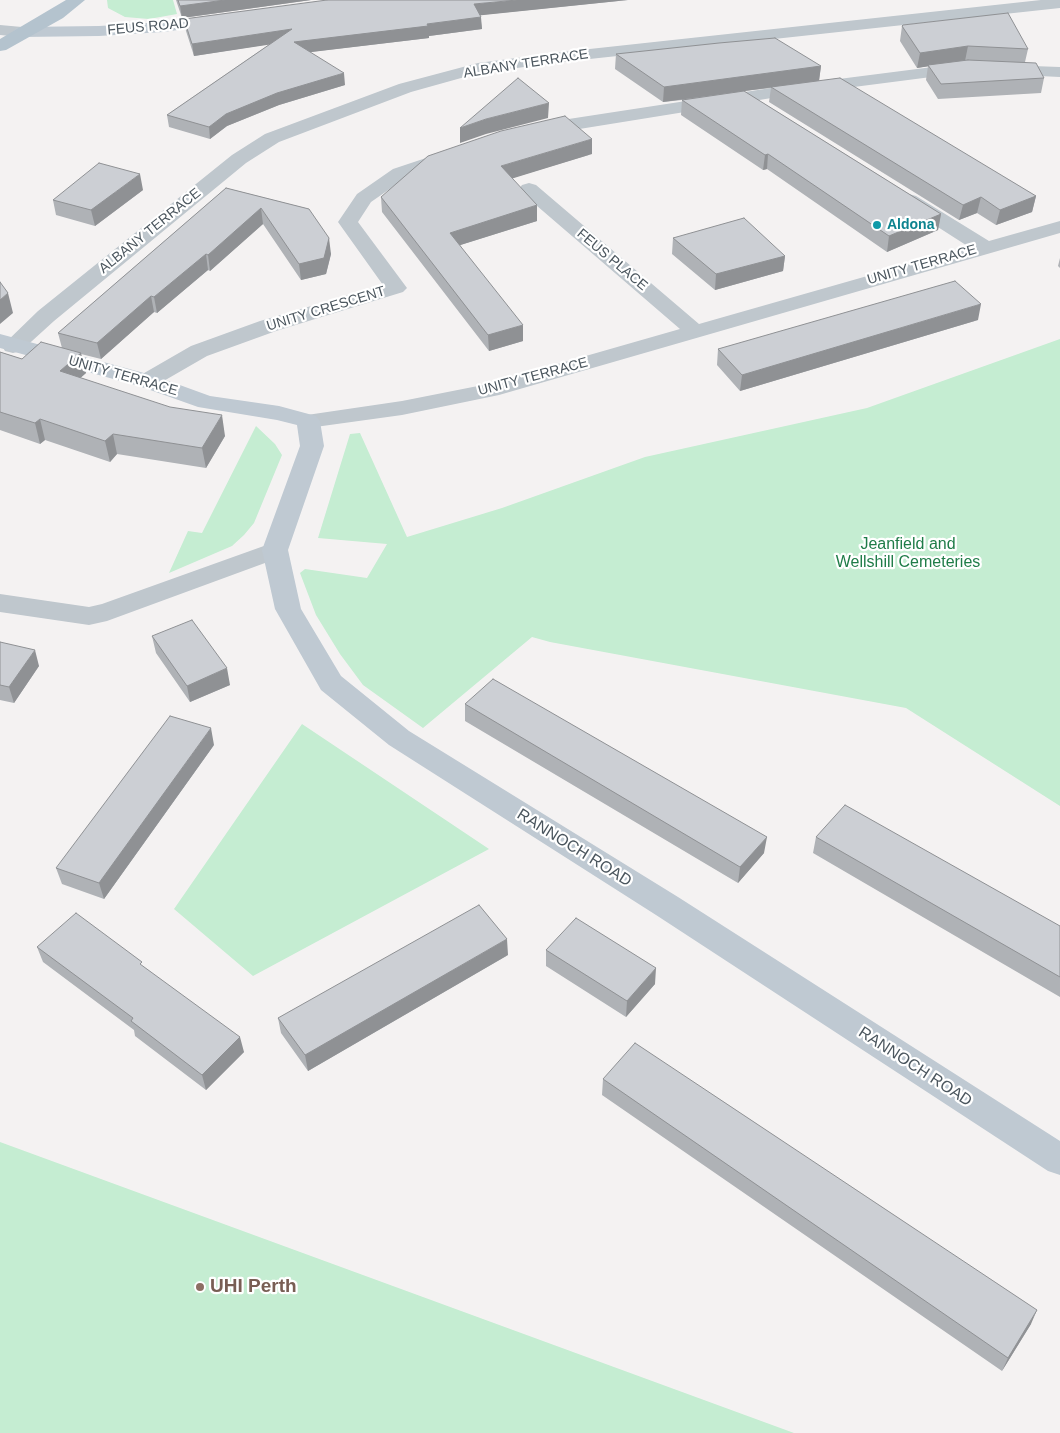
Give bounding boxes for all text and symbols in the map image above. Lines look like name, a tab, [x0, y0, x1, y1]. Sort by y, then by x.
street label: FEUS ROAD	[107, 15, 189, 39]
street label: ALBANY TERRACE	[462, 46, 590, 82]
street label: ALBANY TERRACE	[96, 185, 204, 277]
place label: Aldona	[887, 217, 934, 233]
marker: Aldona	[871, 219, 883, 231]
street label: FEUS PLACE	[573, 226, 651, 294]
street label: UNITY TERRACE	[865, 241, 979, 289]
street label: UNITY CRESCENT	[265, 283, 387, 335]
street label: UNITY TERRACE	[66, 352, 180, 400]
street label: UNITY TERRACE	[476, 354, 590, 400]
park label: Jeanfield and Wellshill Cemeteries	[836, 535, 980, 573]
street label: RANNOCH ROAD	[513, 805, 635, 891]
street label: RANNOCH ROAD	[855, 1023, 975, 1111]
place label: UHI Perth	[210, 1276, 297, 1298]
marker: UHI Perth	[194, 1281, 206, 1293]

